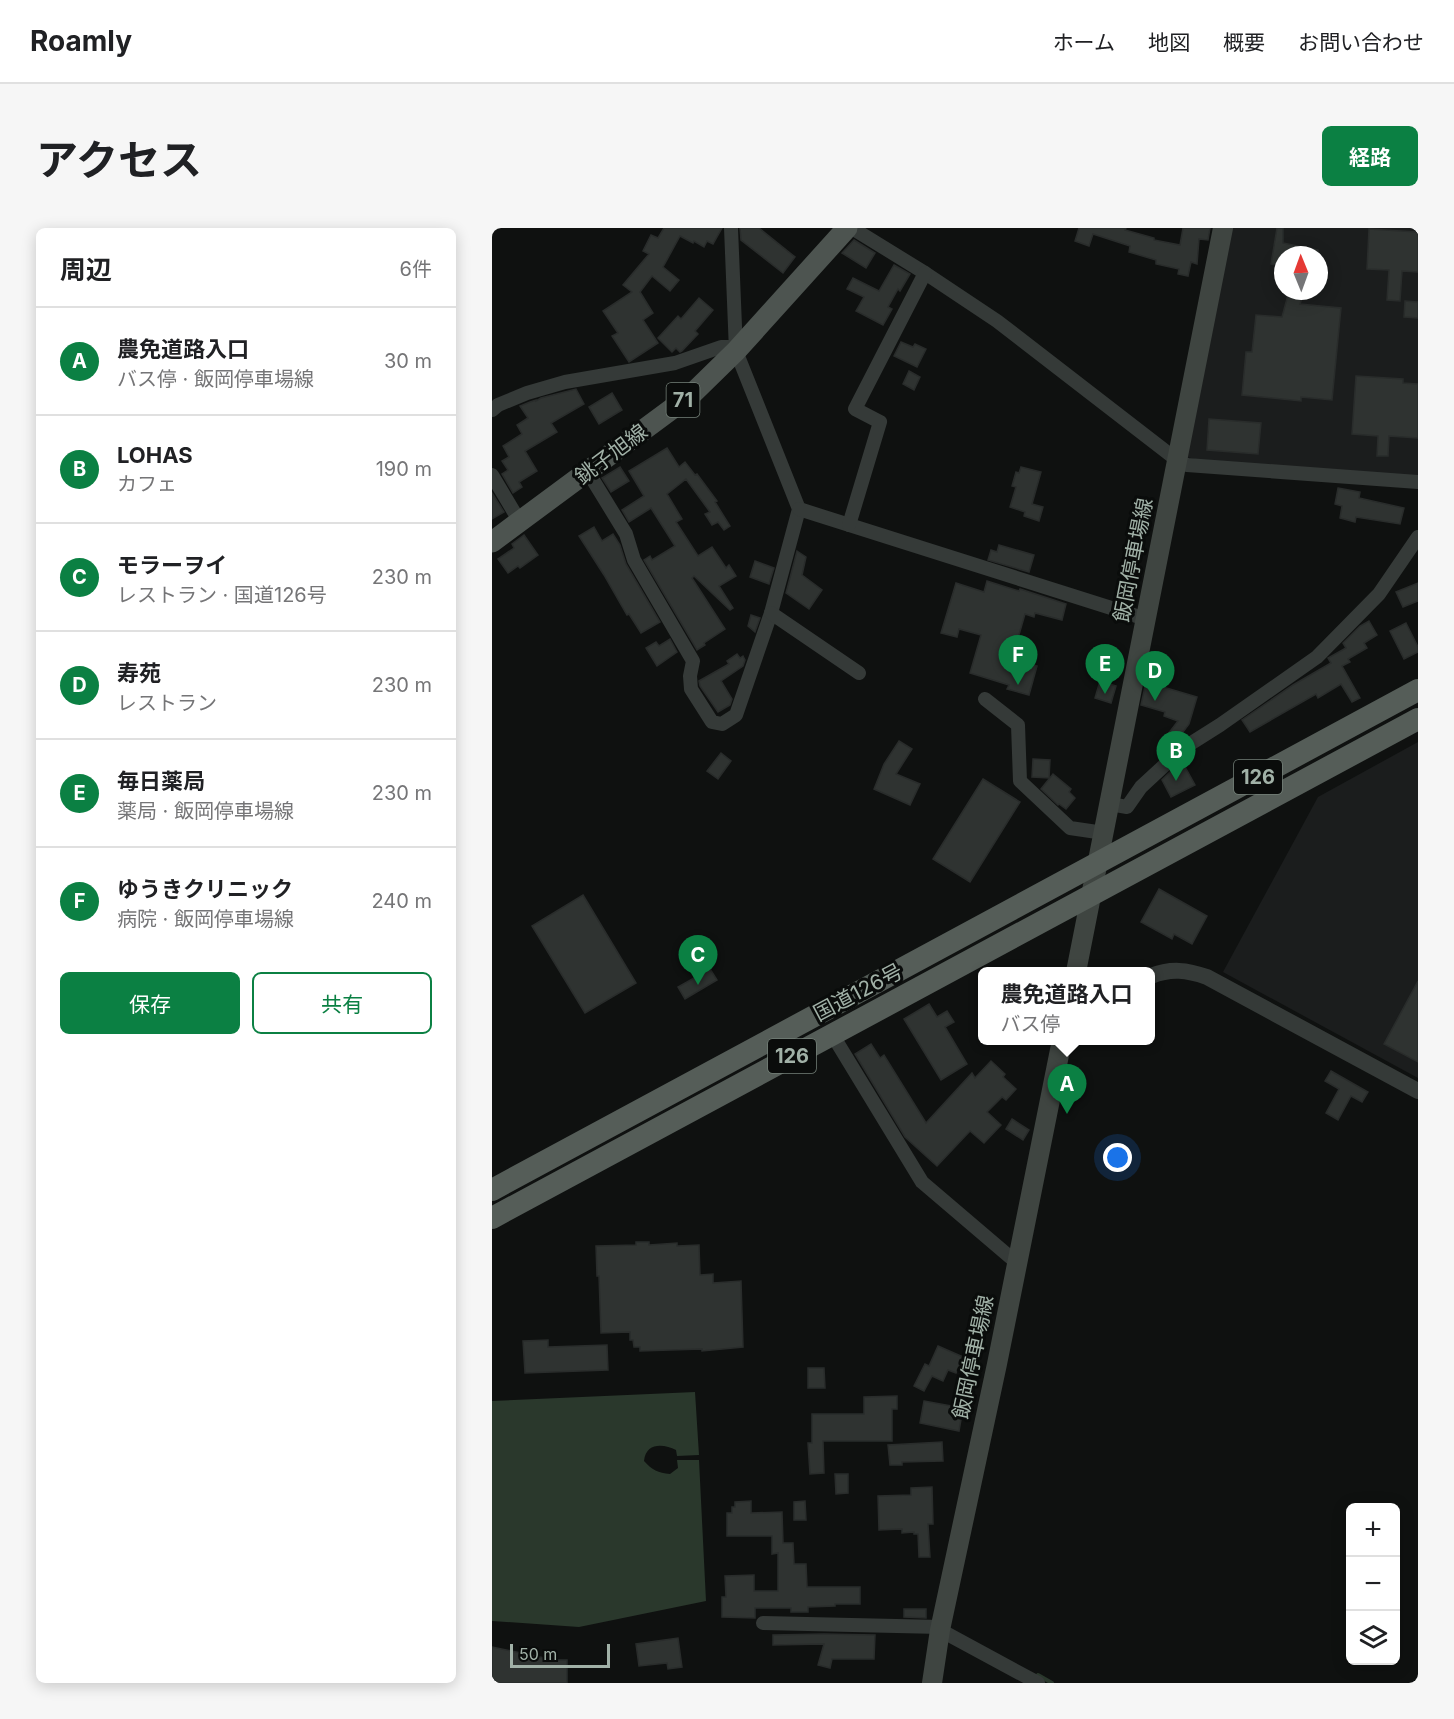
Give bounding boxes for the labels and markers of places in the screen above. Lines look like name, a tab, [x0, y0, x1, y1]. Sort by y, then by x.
pin: F	[998, 636, 1038, 685]
pin: E	[1086, 644, 1124, 694]
pin: D	[1136, 652, 1174, 701]
pin: B	[1156, 732, 1196, 781]
pin: C	[678, 936, 718, 985]
pin: A	[1048, 1064, 1086, 1114]

